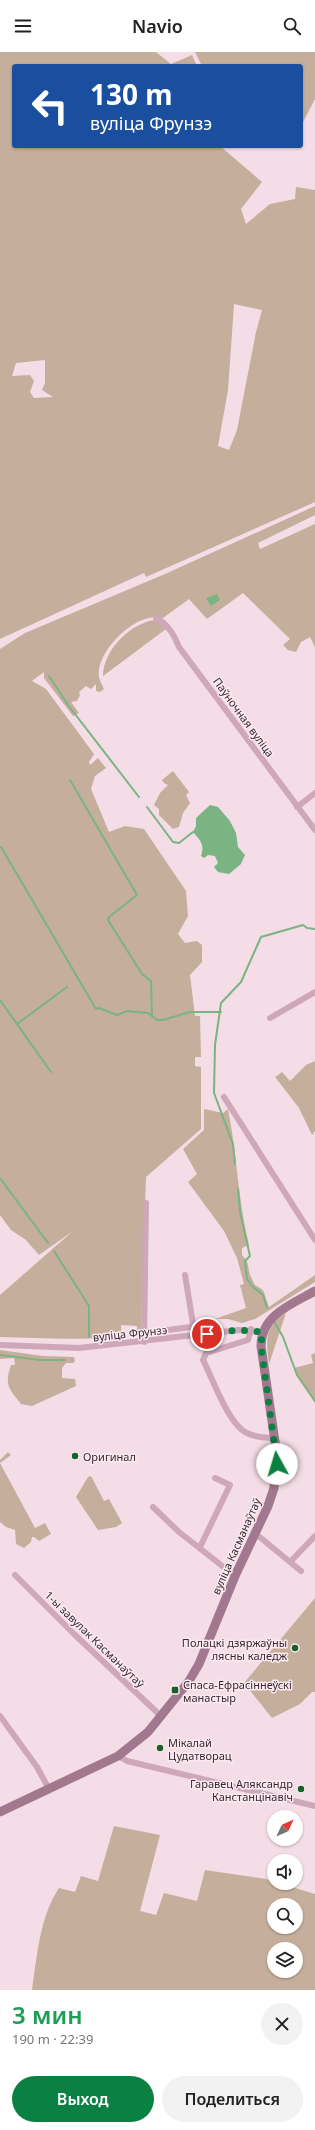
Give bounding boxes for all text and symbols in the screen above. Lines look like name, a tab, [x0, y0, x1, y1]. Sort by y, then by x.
text: Navio	[132, 14, 183, 38]
icon: menu	[12, 15, 34, 37]
icon: search	[281, 15, 303, 37]
text: 130 m	[90, 75, 173, 113]
icon: left	[24, 80, 76, 132]
text: вуліца Фрунзэ	[90, 111, 212, 135]
street label: Паўночная вуліца	[210, 674, 278, 760]
pin	[190, 1317, 224, 1351]
street label: вуліца Фрунзэ	[92, 1322, 168, 1344]
icon: arrive	[196, 1323, 218, 1345]
position arrow	[256, 1443, 298, 1485]
place label: Оригинал	[83, 1449, 136, 1464]
marker: Оригинал	[70, 1451, 80, 1461]
street label: вуліца Касманаўтаў	[208, 1495, 264, 1597]
street label: 1-ы завулак Касманаўтаў	[42, 1587, 148, 1691]
place label: Полацкі дзяржаўны лясны каледж	[182, 1635, 288, 1663]
marker: Полацкі дзяржаўны лясны каледж	[290, 1643, 300, 1653]
place label: Спаса-Ефрасіннеўскі манастыр	[183, 1677, 292, 1705]
marker: Спаса-Ефрасіннеўскі манастыр	[170, 1685, 180, 1695]
place label: Мікалай Цудатворац	[168, 1735, 232, 1763]
marker: Мікалай Цудатворац	[155, 1743, 165, 1753]
place label: Гаравец Аляксандр Канстанцінавіч	[190, 1776, 293, 1804]
marker: Гаравец Аляксандр Канстанцінавіч	[296, 1784, 306, 1794]
north arrow	[267, 1810, 303, 1846]
map controls	[267, 1810, 303, 1978]
button: sound	[267, 1854, 303, 1890]
button: search	[267, 1898, 303, 1934]
button: layers	[267, 1942, 303, 1978]
text: 3 мин	[12, 1998, 83, 2031]
button: close	[261, 2003, 303, 2045]
text: 190 m · 22:39	[12, 2030, 93, 2048]
button: Выход	[12, 2076, 154, 2122]
button: Поделиться	[162, 2076, 303, 2122]

